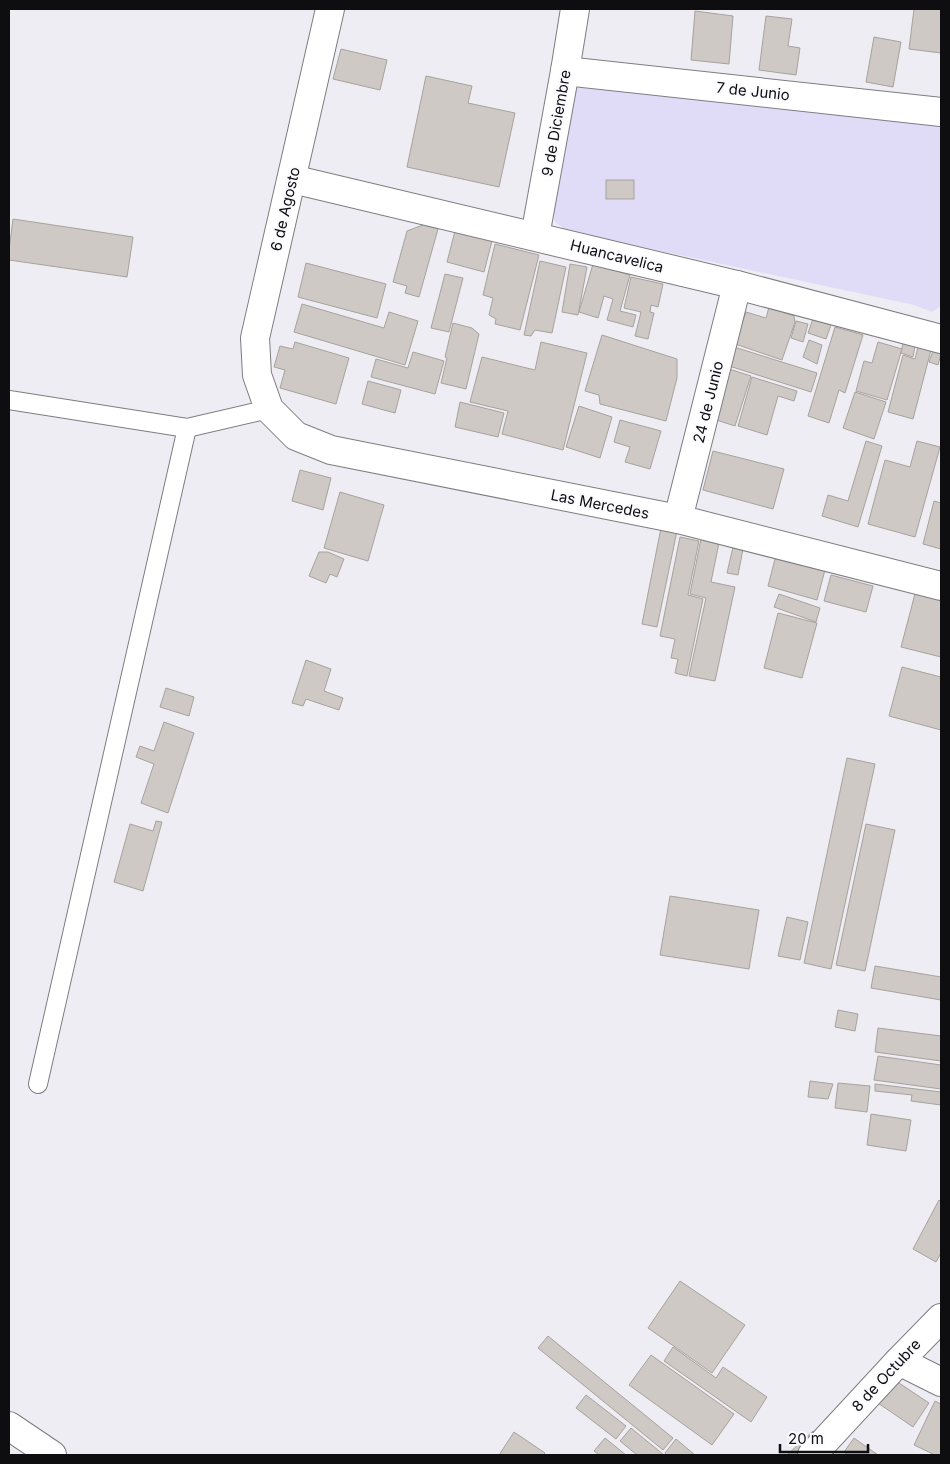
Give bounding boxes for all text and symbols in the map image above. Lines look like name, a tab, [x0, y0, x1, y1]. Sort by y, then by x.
street label: 9 de Diciembre	[537, 68, 575, 178]
street label: 7 de Junio	[715, 78, 791, 104]
street label: 6 de Agosto	[266, 165, 304, 253]
street label: Huancavelica	[568, 235, 666, 277]
street label: 24 de Junio	[689, 359, 727, 445]
street label: Las Mercedes	[549, 485, 651, 523]
street label: 8 de Octubre	[847, 1335, 925, 1415]
scale bar	[780, 1422, 868, 1454]
text: 20 m	[788, 1429, 824, 1448]

